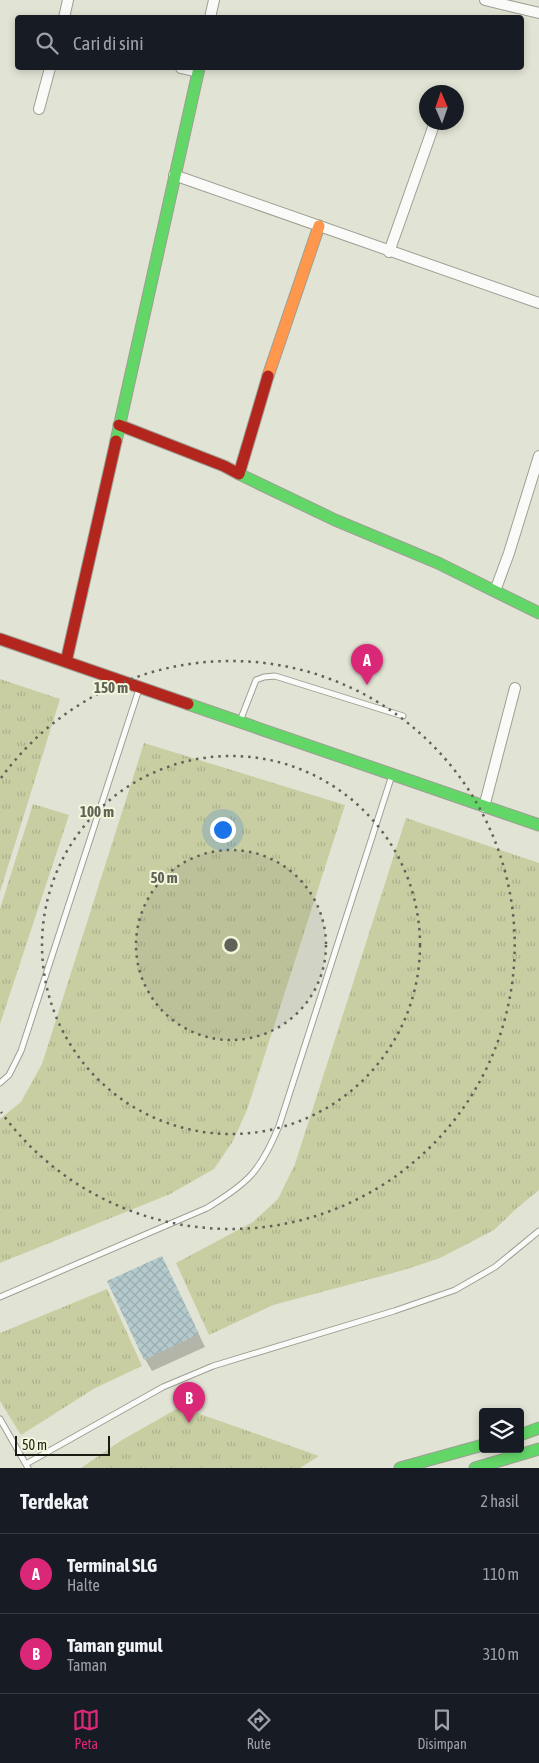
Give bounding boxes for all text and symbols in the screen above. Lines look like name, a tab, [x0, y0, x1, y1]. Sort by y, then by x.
search box	[15, 15, 524, 70]
icon: search	[33, 29, 61, 57]
text: Cari di sini	[73, 32, 144, 54]
north arrow	[419, 85, 464, 130]
pin: A	[351, 644, 383, 685]
text: 150 m	[94, 679, 128, 696]
text: 100 m	[80, 803, 114, 820]
your location	[210, 817, 236, 843]
text: 50 m	[151, 869, 178, 886]
centre of rings	[222, 936, 240, 954]
pin: B	[173, 1382, 205, 1423]
map controls	[479, 1408, 524, 1453]
button: layers	[479, 1408, 524, 1453]
scale bar	[15, 1433, 110, 1456]
text: 50 m	[22, 1437, 47, 1453]
text: Terdekat	[20, 1489, 88, 1513]
text: 2 hasil	[481, 1492, 519, 1510]
text: Terminal SLG	[67, 1554, 157, 1576]
text: A	[32, 1565, 40, 1583]
text: 110 m	[483, 1565, 519, 1583]
text: Halte	[67, 1576, 100, 1594]
text: Taman gumul	[67, 1634, 162, 1656]
text: B	[32, 1645, 40, 1663]
text: 310 m	[483, 1645, 519, 1663]
text: Taman	[67, 1656, 107, 1674]
tab: Peta	[72, 1706, 100, 1752]
tab: Rute	[245, 1706, 273, 1752]
tab: Disimpan	[417, 1706, 467, 1752]

